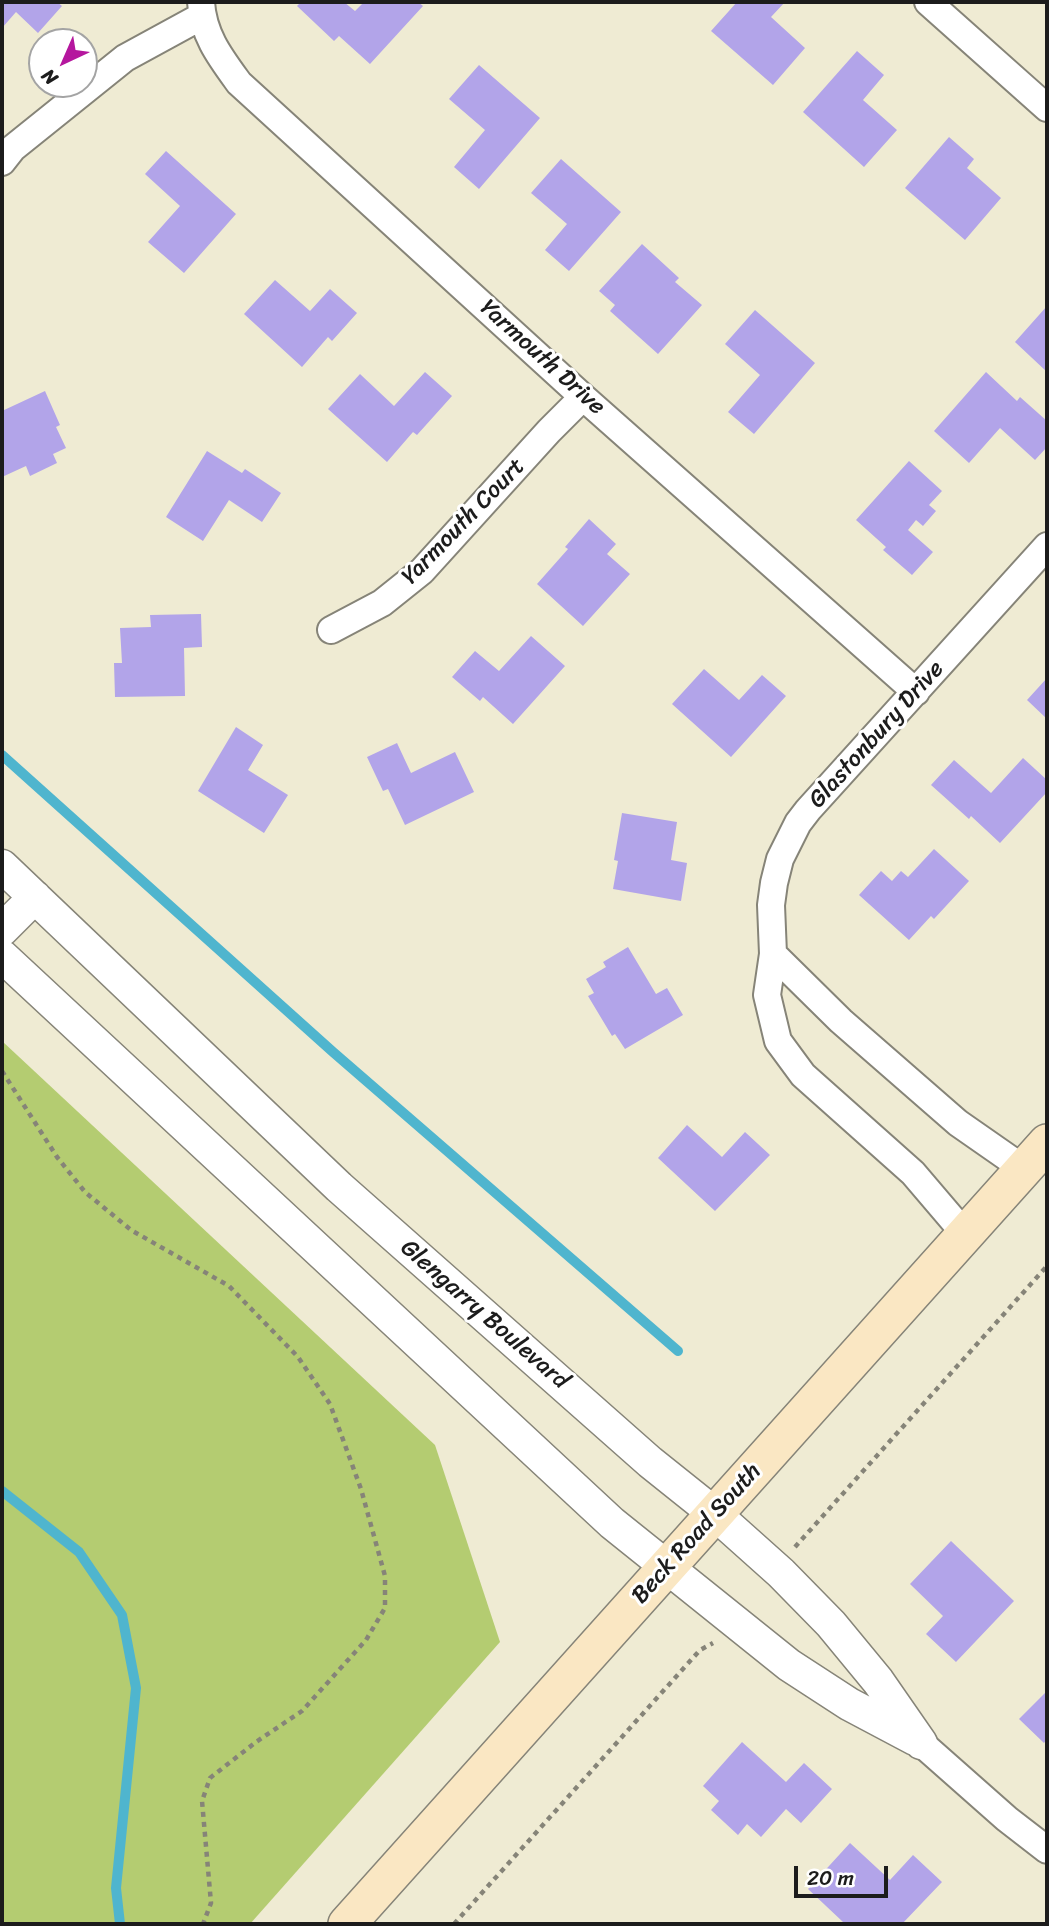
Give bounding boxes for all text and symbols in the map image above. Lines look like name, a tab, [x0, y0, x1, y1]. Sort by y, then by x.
north arrow	[28, 28, 98, 98]
text: N	[33, 61, 66, 93]
street label: Yarmouth Drive	[473, 294, 611, 422]
street label: Yarmouth Court	[396, 453, 532, 591]
street label: Glastonbury Drive	[803, 655, 951, 815]
street label: Glengarry Boulevard	[394, 1234, 574, 1396]
street label: Beck Road South	[626, 1458, 768, 1610]
scale bar	[797, 1853, 892, 1897]
text: 20 m	[807, 1859, 854, 1897]

